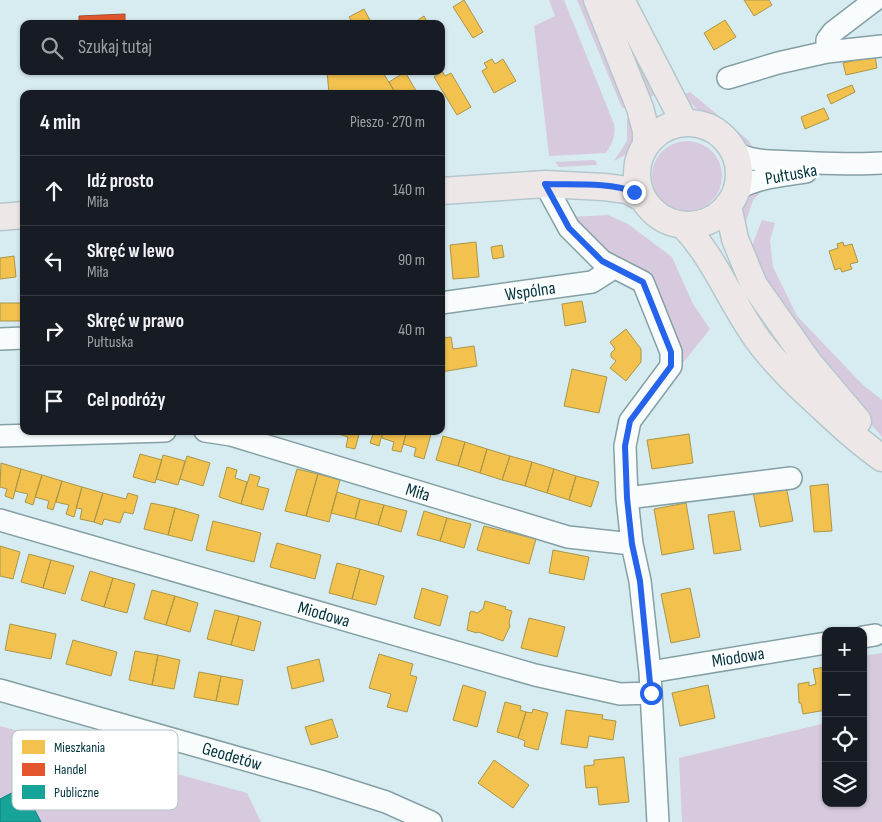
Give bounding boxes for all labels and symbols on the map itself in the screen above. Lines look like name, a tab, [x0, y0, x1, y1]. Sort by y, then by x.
street label: Pułtuska	[764, 160, 819, 189]
route end	[623, 181, 646, 204]
street label: Wspólna	[503, 278, 557, 305]
street label: Miła	[403, 479, 433, 506]
street label: Miodowa	[295, 597, 352, 632]
street label: Miodowa	[710, 643, 766, 672]
route start	[640, 682, 663, 705]
legend	[12, 730, 178, 810]
street label: Geodetów	[200, 738, 264, 775]
text: Mieszkania	[54, 739, 105, 756]
text: Handel	[54, 761, 87, 778]
text: Publiczne	[54, 784, 99, 801]

